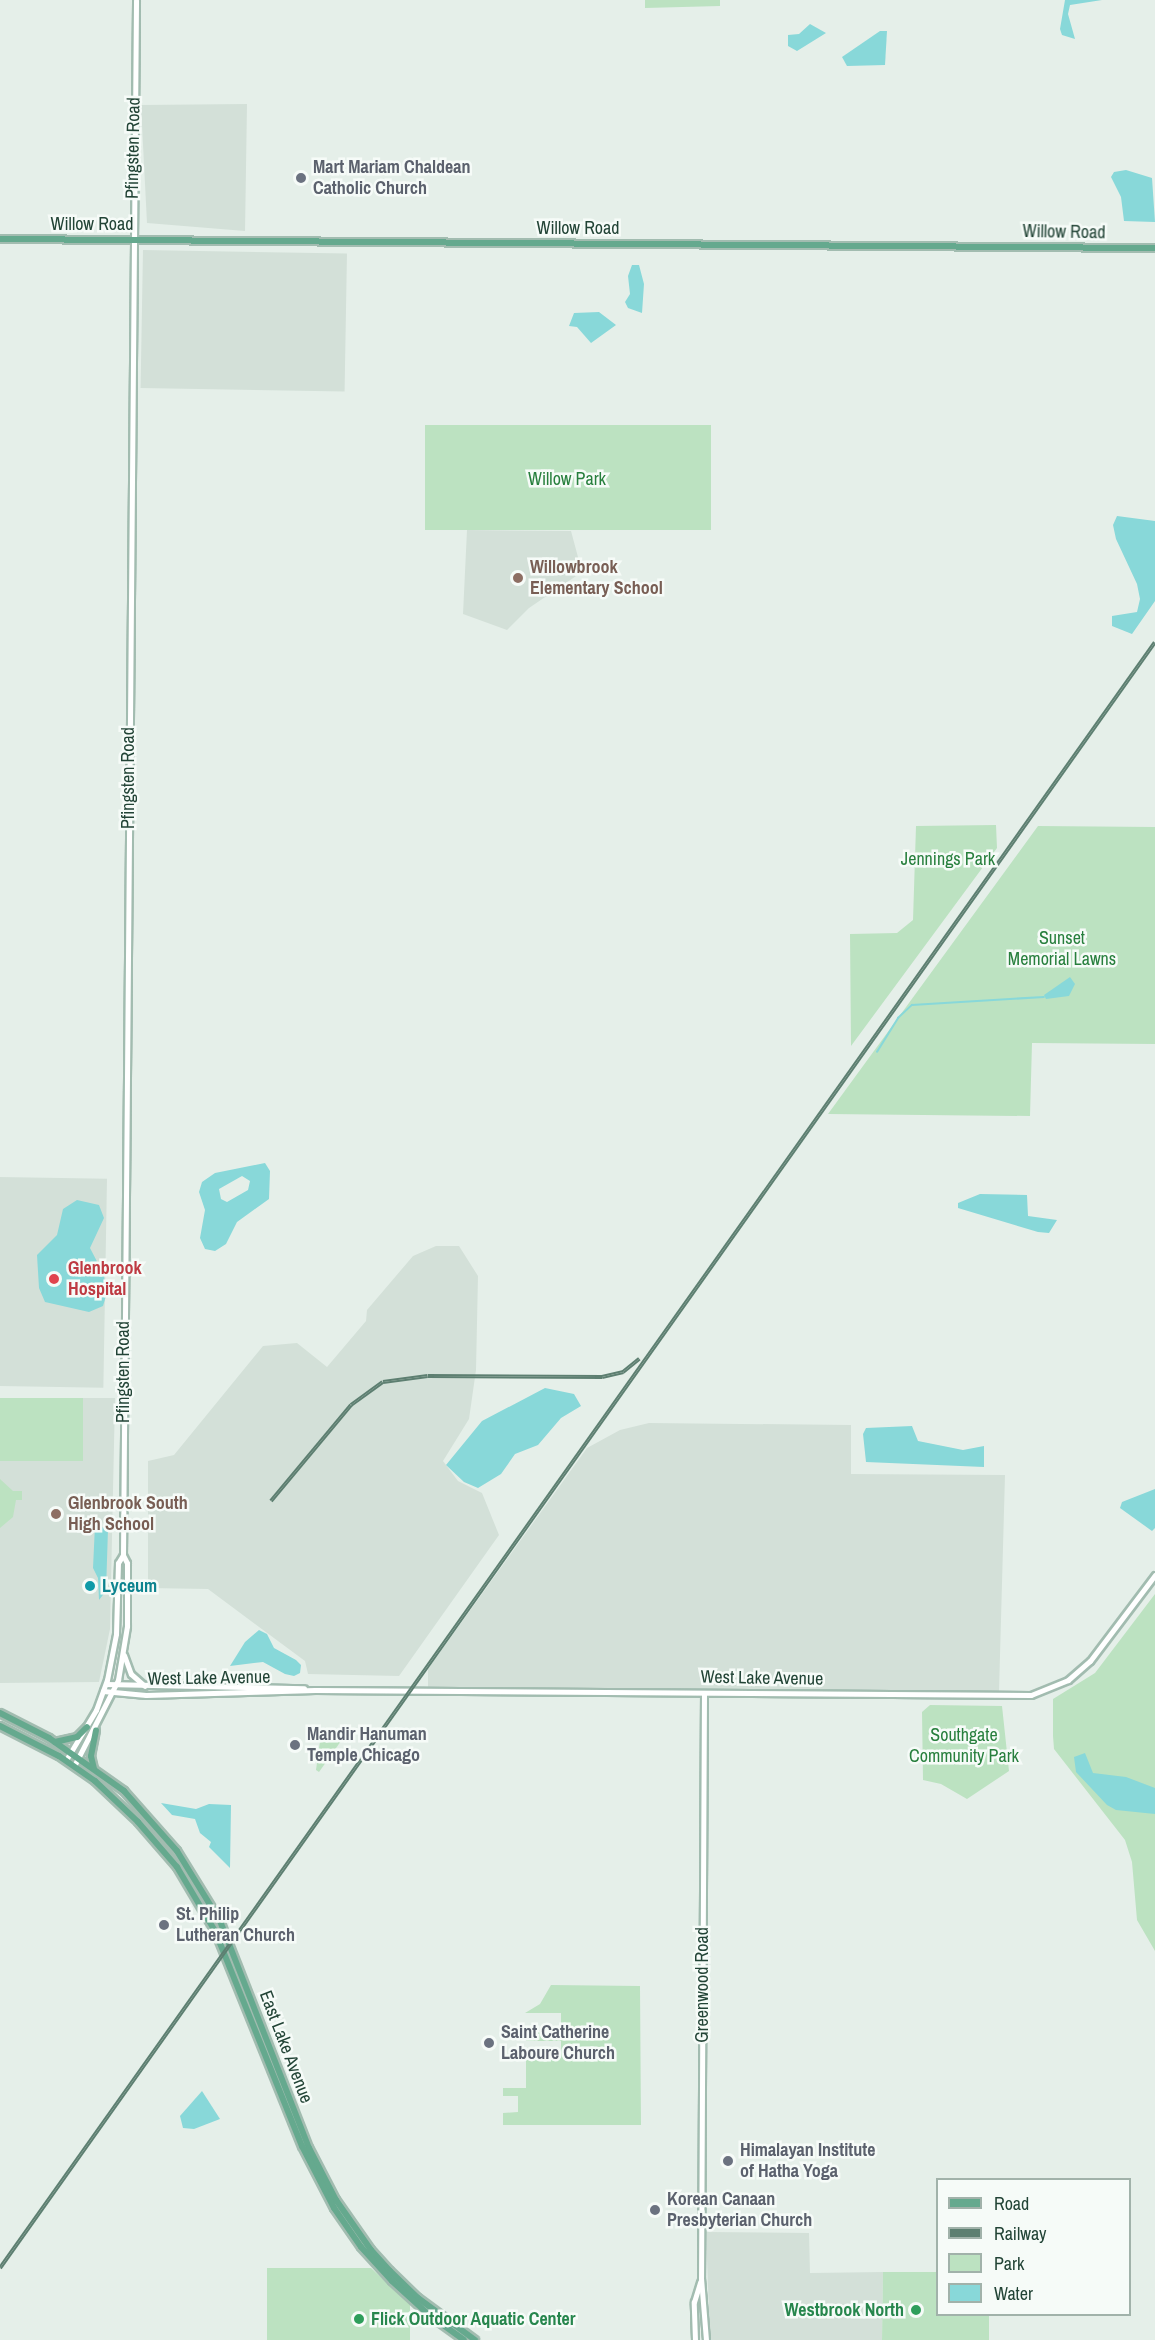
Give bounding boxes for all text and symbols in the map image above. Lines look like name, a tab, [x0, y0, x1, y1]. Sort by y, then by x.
street label: Pfingsten Road	[121, 97, 145, 199]
place label: Mart Mariam Chaldean Catholic Church	[313, 157, 470, 200]
marker: Mart Mariam Chaldean Catholic Church	[294, 171, 308, 185]
street label: Willow Road	[51, 213, 133, 235]
street label: Willow Road	[537, 217, 619, 239]
street label: Willow Road	[1022, 220, 1106, 244]
park label: Willow Park	[528, 468, 606, 490]
place label: Willowbrook Elementary School	[530, 557, 663, 600]
marker: Willowbrook Elementary School	[511, 571, 525, 585]
street label: Pfingsten Road	[117, 727, 139, 829]
park label: Jennings Park	[901, 848, 995, 870]
park label: Sunset Memorial Lawns	[1008, 928, 1116, 970]
place label: Glenbrook Hospital	[68, 1258, 142, 1300]
marker: Glenbrook Hospital	[45, 1270, 63, 1288]
street label: Pfingsten Road	[112, 1321, 134, 1423]
place label: Glenbrook South High School	[68, 1493, 188, 1536]
marker: Glenbrook South High School	[49, 1507, 63, 1521]
place label: Lyceum	[102, 1575, 157, 1597]
marker: Lyceum	[83, 1579, 97, 1593]
street label: West Lake Avenue	[147, 1666, 271, 1690]
street label: West Lake Avenue	[700, 1666, 824, 1690]
place label: Mandir Hanuman Temple Chicago	[307, 1724, 427, 1766]
park label: Southgate Community Park	[909, 1725, 1019, 1768]
marker: Mandir Hanuman Temple Chicago	[288, 1738, 302, 1752]
place label: St. Philip Lutheran Church	[176, 1904, 295, 1946]
marker: St. Philip Lutheran Church	[157, 1918, 171, 1932]
street label: Greenwood Road	[691, 1927, 713, 2043]
street label: East Lake Avenue	[254, 1987, 318, 2107]
place label: Saint Catherine Laboure Church	[501, 2022, 615, 2064]
marker: Saint Catherine Laboure Church	[482, 2036, 496, 2050]
place label: Himalayan Institute of Hatha Yoga	[740, 2140, 875, 2182]
marker: Himalayan Institute of Hatha Yoga	[721, 2154, 735, 2168]
legend	[936, 2178, 1131, 2316]
place label: Korean Canaan Presbyterian Church	[667, 2189, 812, 2232]
text: Road	[994, 2191, 1029, 2216]
marker: Korean Canaan Presbyterian Church	[648, 2203, 662, 2217]
text: Railway	[994, 2221, 1047, 2246]
text: Park	[994, 2251, 1024, 2276]
text: Water	[994, 2281, 1033, 2306]
place label: Westbrook North	[785, 2299, 904, 2321]
marker: Westbrook North	[909, 2303, 923, 2317]
place label: Flick Outdoor Aquatic Center	[371, 2308, 576, 2330]
marker: Flick Outdoor Aquatic Center	[352, 2312, 366, 2326]

